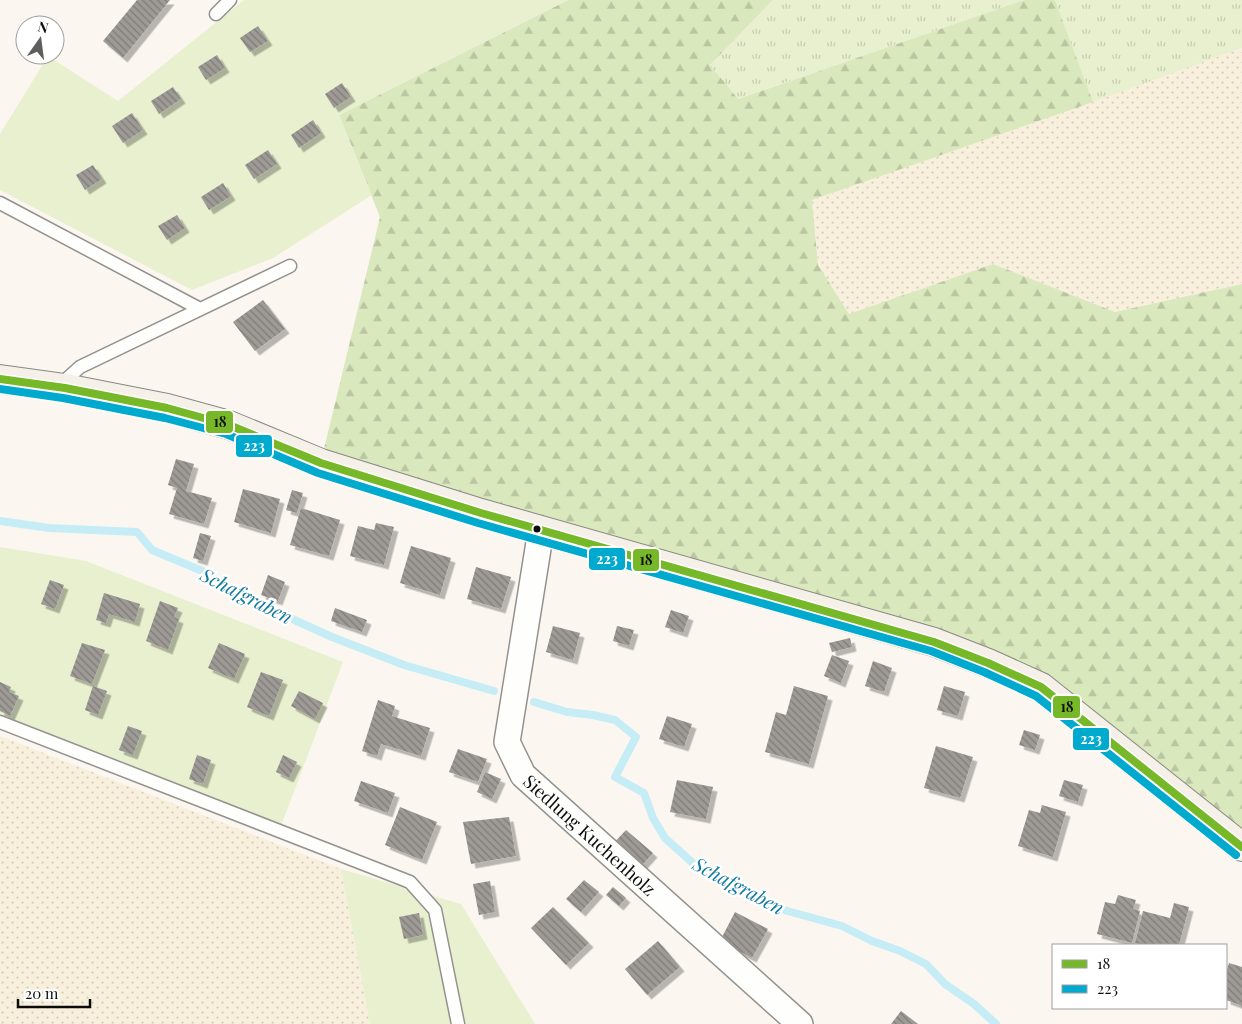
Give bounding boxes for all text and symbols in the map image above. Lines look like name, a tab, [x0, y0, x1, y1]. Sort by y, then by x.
north arrow	[15, 15, 65, 65]
text: N	[36, 16, 50, 37]
line badge: 18	[205, 410, 234, 434]
text: 18	[213, 412, 227, 431]
line badge: 223	[235, 434, 273, 458]
text: 223	[243, 436, 265, 455]
unlabelled marker	[532, 524, 542, 534]
line badge: 223	[588, 547, 626, 571]
line badge: 18	[632, 548, 660, 572]
text: 223	[596, 549, 618, 568]
text: 18	[639, 550, 653, 569]
water label: Schafgraben	[196, 560, 297, 629]
line badge: 18	[1052, 695, 1081, 719]
text: 18	[1060, 697, 1074, 716]
line badge: 223	[1072, 727, 1110, 751]
text: 223	[1080, 729, 1102, 748]
street label: Siedlung Kuchenholz	[518, 769, 661, 901]
water label: Schafgraben	[688, 850, 789, 920]
legend	[1052, 944, 1227, 1009]
text: 18	[1097, 953, 1111, 973]
scale bar	[18, 976, 90, 1008]
text: 223	[1097, 978, 1118, 998]
text: 20 m	[25, 983, 59, 1003]

